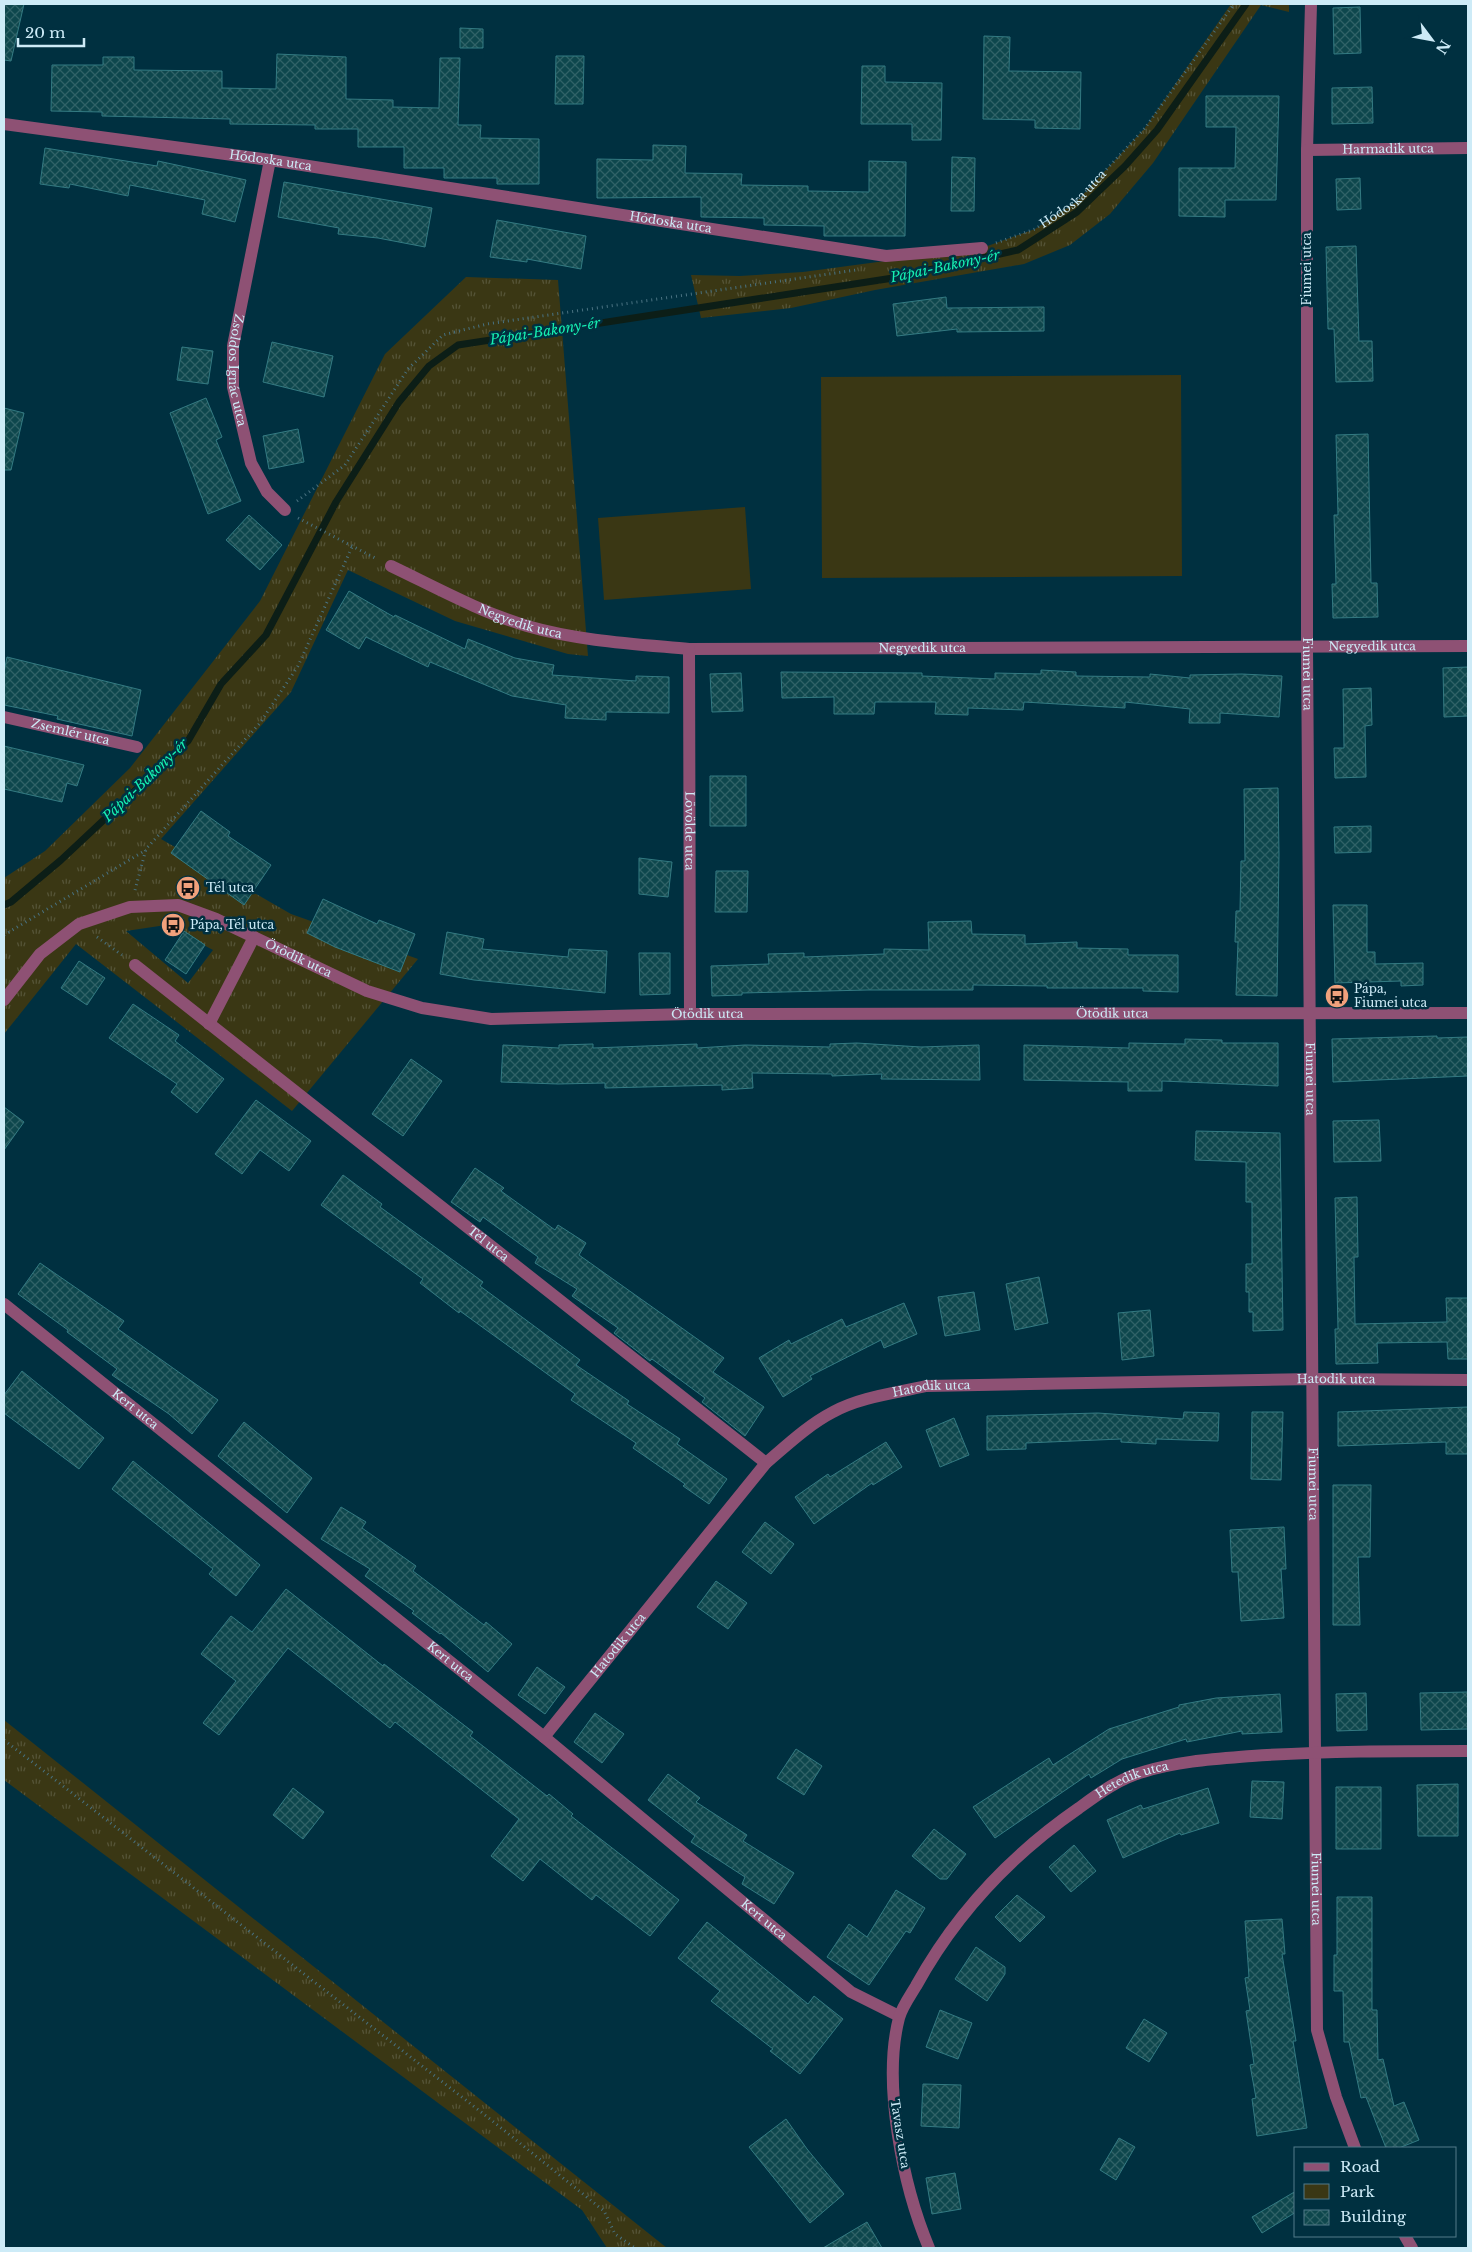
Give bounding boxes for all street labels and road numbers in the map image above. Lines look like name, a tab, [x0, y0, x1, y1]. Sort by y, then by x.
street label: Harmadik utca	[1342, 140, 1434, 157]
street label: Hódoska utca	[228, 147, 313, 173]
street label: Hódoska utca	[1036, 166, 1109, 231]
street label: Hódoska utca	[629, 208, 713, 236]
street label: Fiumei utca	[1299, 232, 1314, 306]
street label: Zsoldos Ignác utca	[226, 313, 250, 428]
street label: Negyedik utca	[476, 601, 564, 641]
street label: Fiumei utca	[1300, 637, 1315, 711]
street label: Negyedik utca	[1329, 638, 1416, 654]
street label: Negyedik utca	[879, 640, 966, 655]
street label: Zsemlér utca	[30, 715, 111, 748]
street label: Lövölde utca	[682, 791, 698, 871]
street label: Ötödik utca	[263, 935, 335, 980]
street label: Ötödik utca	[1076, 1004, 1149, 1021]
street label: Ötödik utca	[671, 1005, 744, 1021]
street label: Fiumei utca	[1303, 1042, 1318, 1116]
street label: Tél utca	[465, 1223, 512, 1264]
street label: Hatodik utca	[1296, 1371, 1376, 1386]
street label: Hatodik utca	[891, 1377, 971, 1400]
street label: Kert utca	[109, 1386, 162, 1432]
street label: Fiumei utca	[1306, 1447, 1321, 1521]
street label: Hatodik utca	[587, 1609, 649, 1680]
street label: Kert utca	[424, 1638, 477, 1685]
street label: Hetedik utca	[1092, 1758, 1170, 1801]
street label: Fiumei utca	[1309, 1852, 1324, 1926]
street label: Kert utca	[738, 1896, 791, 1943]
street label: Tavasz utca	[888, 2098, 913, 2170]

